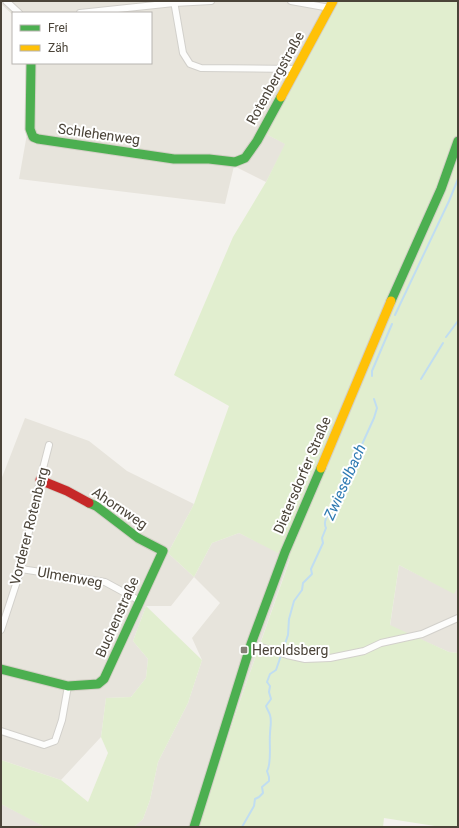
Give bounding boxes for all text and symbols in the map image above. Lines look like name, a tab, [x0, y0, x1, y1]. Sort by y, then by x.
legend	[12, 12, 152, 64]
text: Frei	[48, 21, 68, 35]
street label: Rotenbergstraße	[243, 29, 307, 127]
text: Zäh	[48, 41, 68, 55]
street label: Schlehenweg	[57, 120, 141, 148]
street label: Dietersdorfer Straße	[270, 414, 334, 536]
water label: Zwieselbach	[320, 441, 370, 524]
street label: Vorderer Rotenberg	[7, 465, 51, 587]
street label: Ahornweg	[89, 484, 151, 532]
street label: Ulmenweg	[36, 563, 104, 591]
street label: Buchenstraße	[92, 574, 142, 660]
place label: Heroldsberg	[252, 642, 328, 658]
marker: Heroldsberg	[239, 645, 249, 655]

